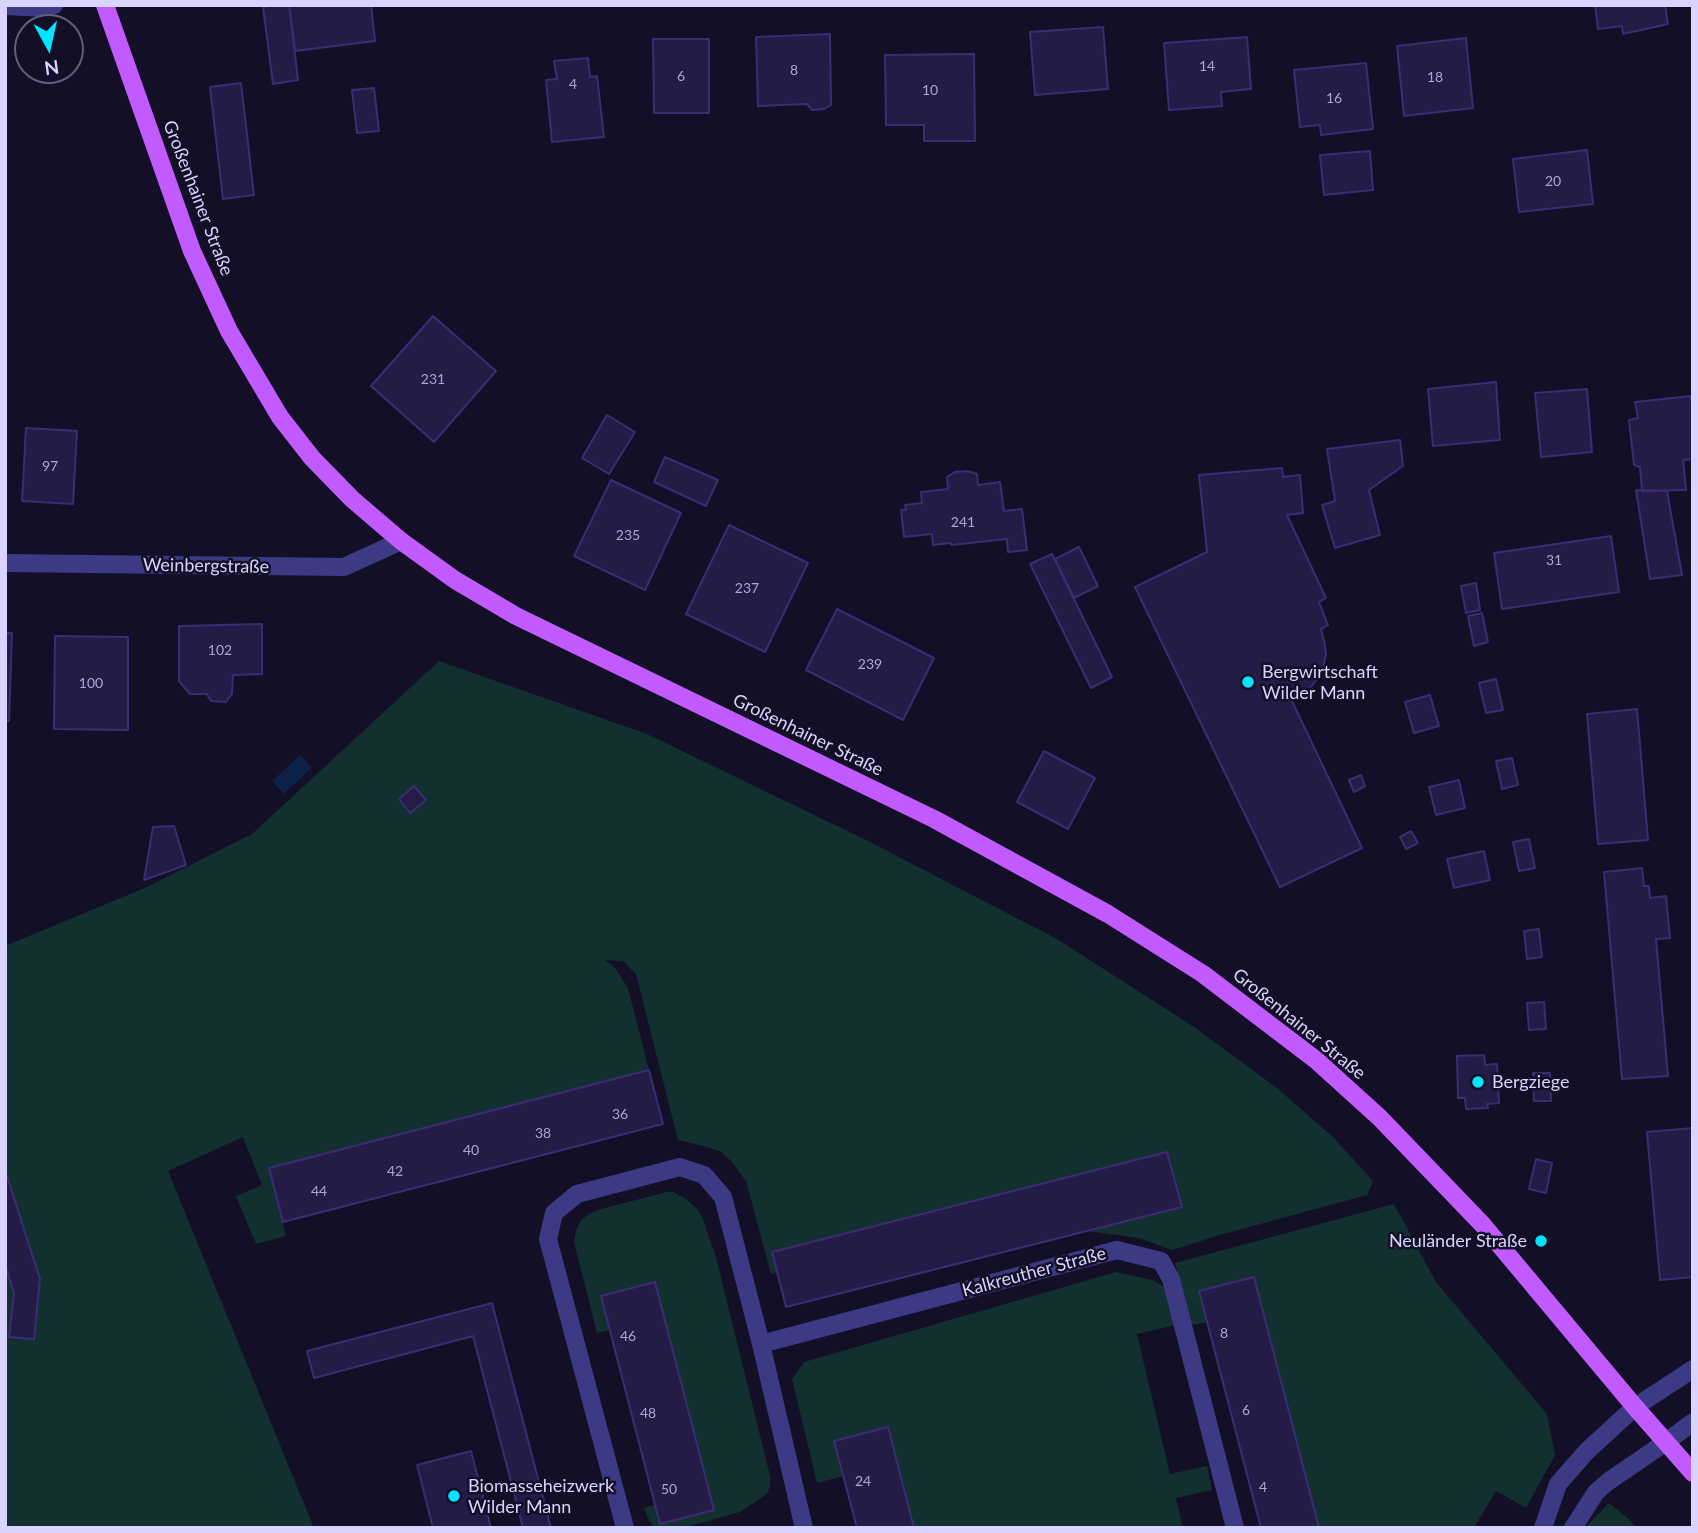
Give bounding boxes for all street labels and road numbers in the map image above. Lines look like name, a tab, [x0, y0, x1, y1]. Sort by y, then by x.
street label: Großenhainer Straße	[158, 117, 238, 279]
street label: Weinbergstraße	[143, 554, 269, 578]
street label: Großenhainer Straße	[729, 689, 887, 781]
street label: Großenhainer Straße	[1228, 964, 1370, 1084]
street label: Kalkreuther Straße	[960, 1242, 1108, 1302]

